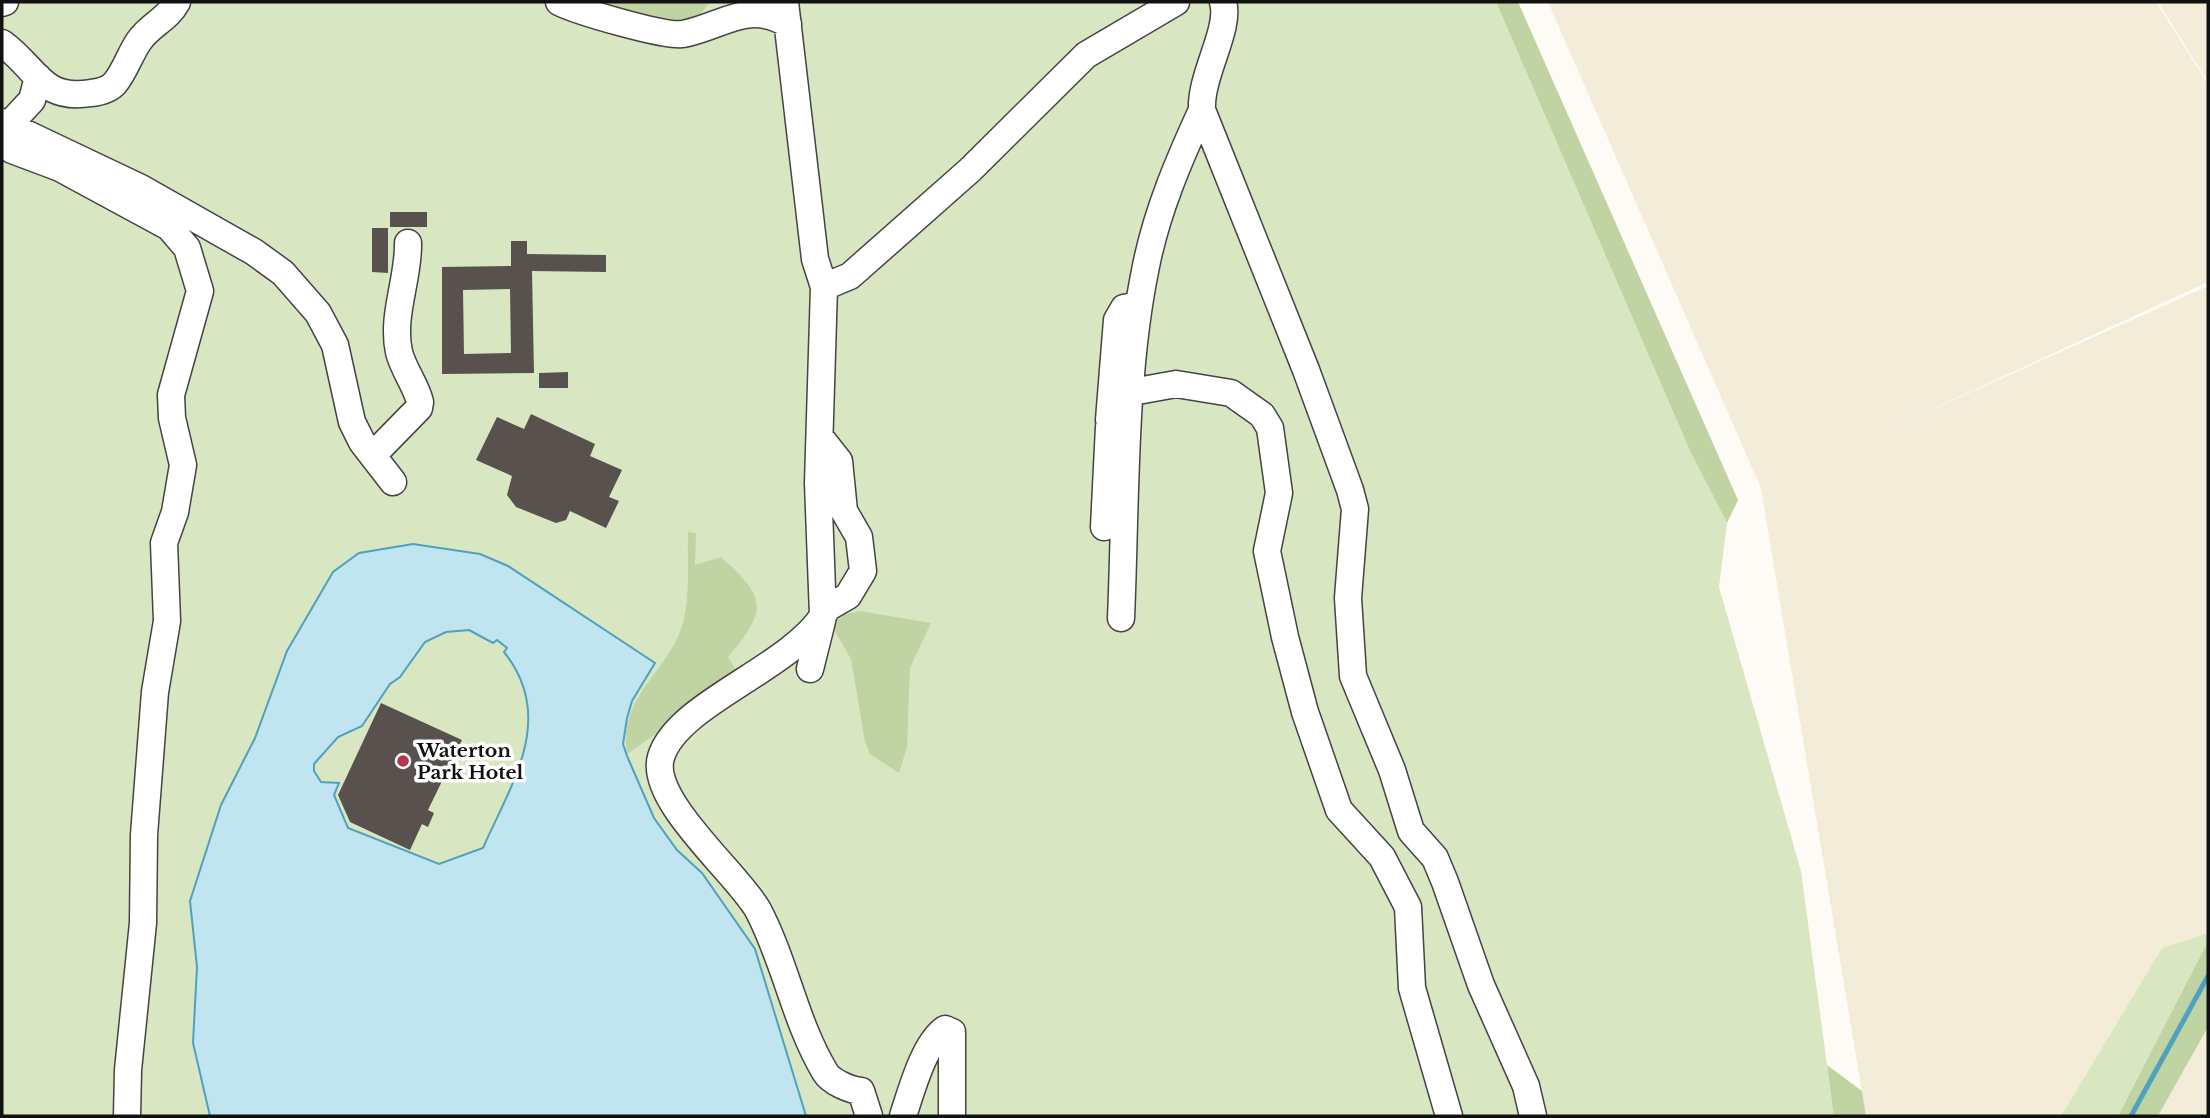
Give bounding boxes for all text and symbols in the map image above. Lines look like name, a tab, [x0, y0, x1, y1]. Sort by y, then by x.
place label: Waterton Park Hotel	[416, 739, 524, 784]
marker: Waterton Park Hotel	[395, 753, 411, 769]

